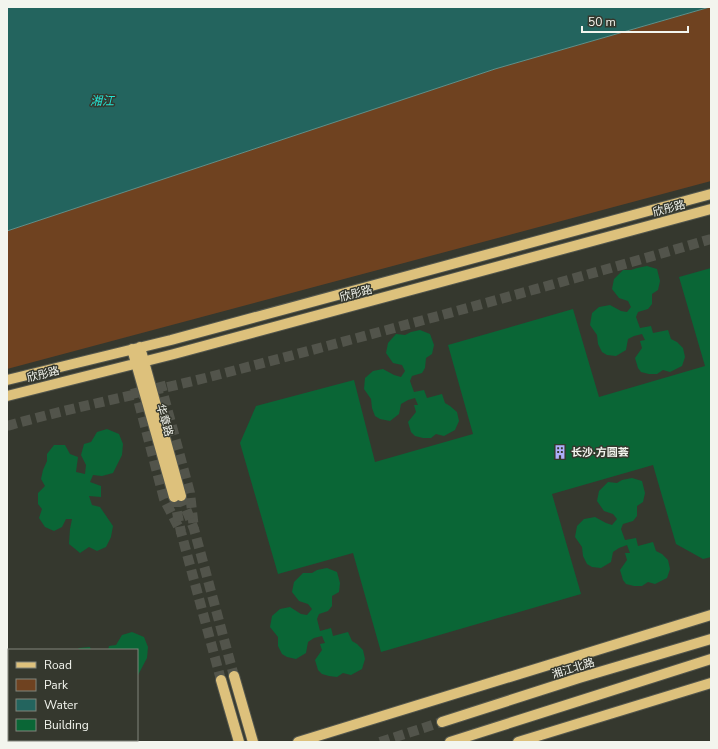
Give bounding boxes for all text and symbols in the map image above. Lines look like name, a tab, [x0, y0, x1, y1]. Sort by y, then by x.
scale bar	[582, 8, 688, 34]
text: 50 m	[588, 14, 616, 30]
water label: 湘江	[90, 93, 116, 109]
street label: 欣彤路	[651, 197, 687, 220]
street label: 欣彤路	[338, 282, 374, 305]
street label: 欣彤路	[25, 363, 61, 386]
street label: 华章路	[153, 402, 176, 438]
building icon: 长沙·方圆荟	[552, 444, 568, 460]
place label: 长沙·方圆荟	[571, 445, 629, 460]
legend	[8, 649, 138, 741]
street label: 湘江北路	[550, 655, 596, 682]
text: Road	[44, 657, 72, 673]
text: Park	[44, 677, 69, 693]
text: Water	[44, 697, 78, 713]
text: Building	[44, 717, 89, 733]

